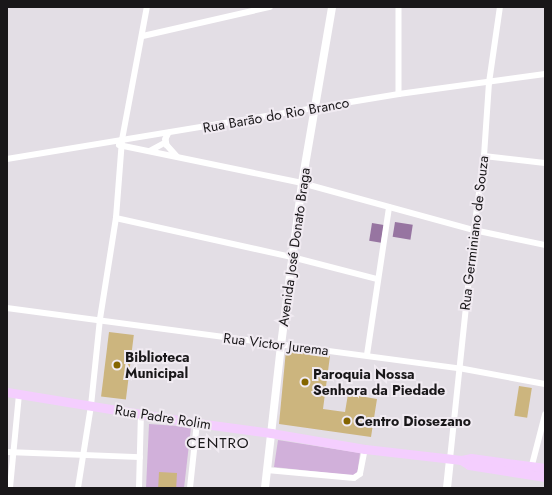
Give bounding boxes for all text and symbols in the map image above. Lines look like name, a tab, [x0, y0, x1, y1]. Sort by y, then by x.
street label: Rua Barāo do Rio Branco	[202, 94, 350, 136]
street label: Rua Germiniano de Souza	[456, 155, 492, 311]
street label: Avenida José Donato Braga	[275, 167, 313, 327]
street label: Rua Victor Jurema	[222, 329, 330, 359]
place label: Biblioteca Municipal	[125, 349, 190, 382]
marker: Biblioteca Municipal	[112, 360, 122, 370]
place label: Paroquia Nossa Senhora da Piedade	[313, 366, 445, 398]
marker: Paroquia Nossa Senhora da Piedade	[300, 377, 310, 387]
street label: Rua Padre Rolim	[114, 401, 212, 433]
place label: Centro Diosezano	[355, 413, 471, 429]
marker: Centro Diosezano	[342, 416, 352, 426]
district label: CENTRO	[186, 435, 250, 453]

